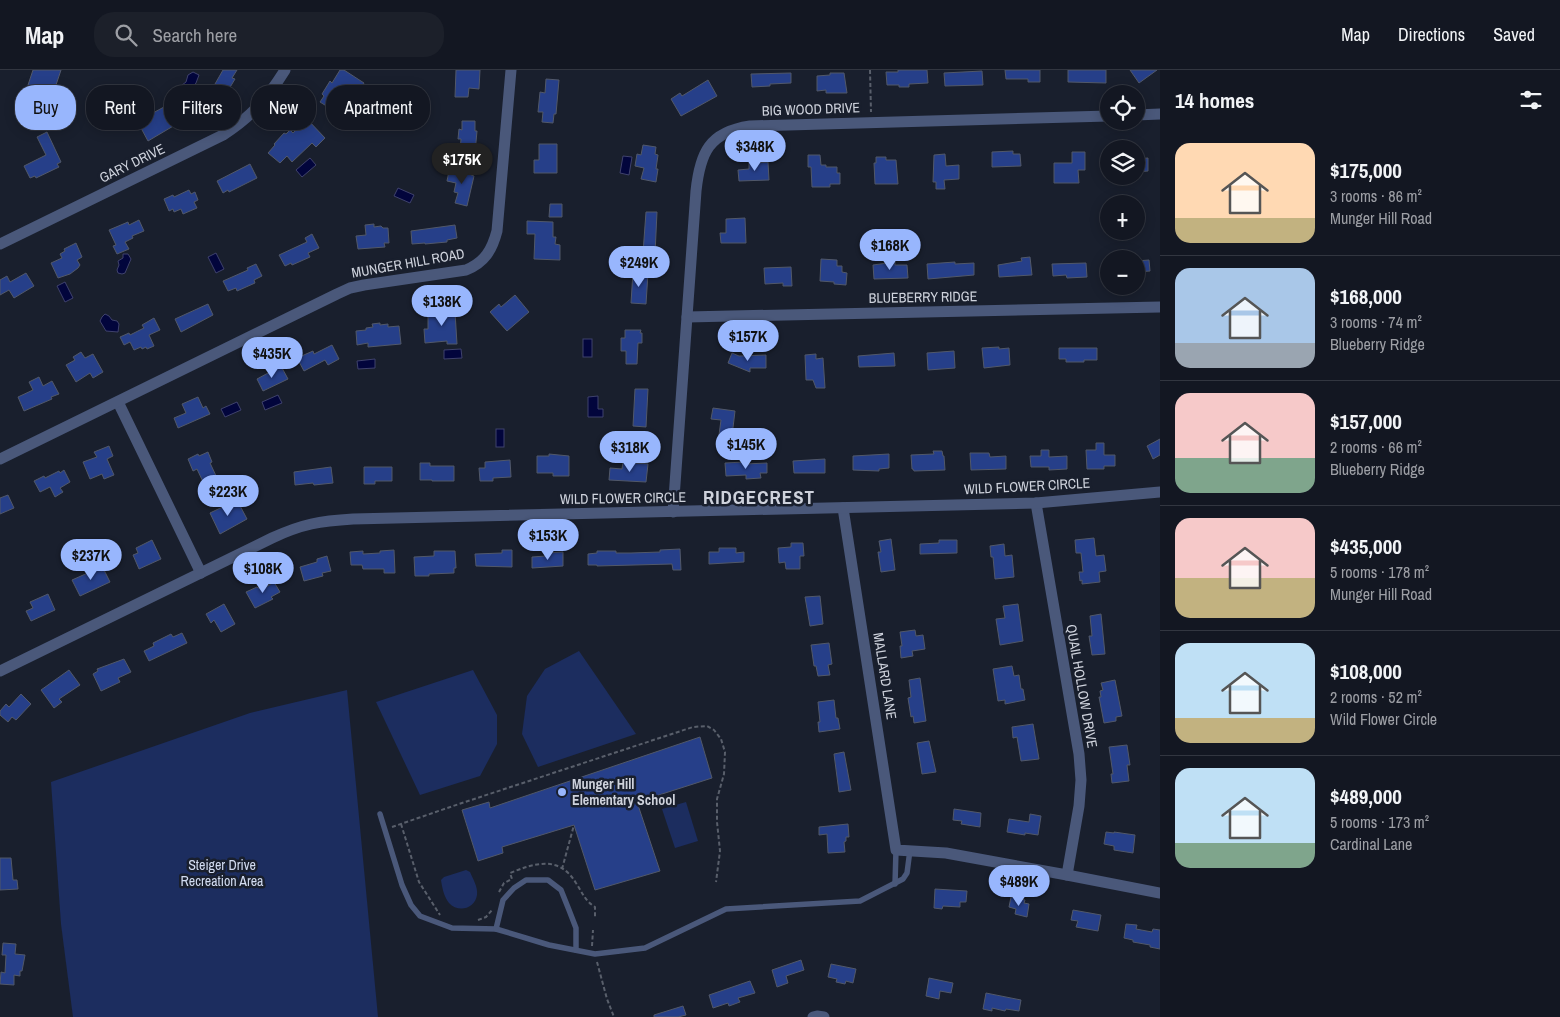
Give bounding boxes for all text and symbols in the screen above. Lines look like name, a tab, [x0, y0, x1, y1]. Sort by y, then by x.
search box	[94, 12, 444, 57]
text: Map	[25, 19, 64, 51]
icon: search	[112, 21, 140, 49]
text: Search here	[152, 22, 237, 48]
text: Map	[1341, 22, 1370, 47]
text: Directions	[1398, 22, 1465, 47]
text: Saved	[1493, 22, 1535, 47]
chip: Buy	[15, 85, 76, 130]
chip: Rent	[86, 85, 154, 130]
chip: Filters	[164, 85, 241, 130]
chip: New	[251, 85, 316, 130]
chip: Apartment	[326, 85, 430, 130]
map controls	[1100, 85, 1145, 295]
button: locate	[1100, 85, 1145, 130]
text: 14 homes	[1175, 86, 1254, 115]
icon: filters	[1517, 86, 1545, 114]
street label: BIG WOOD DRIVE	[762, 98, 860, 120]
pin: $348K	[720, 129, 790, 172]
text: $348K	[736, 135, 774, 157]
street label: GARY DRIVE	[96, 139, 168, 187]
button: layers	[1100, 140, 1145, 185]
pin: $175K	[427, 142, 497, 185]
text: $175K	[443, 148, 481, 170]
text: $175,000	[1330, 156, 1402, 185]
icon: home	[1215, 163, 1275, 223]
text: 3 rooms · 86 m²	[1330, 185, 1422, 207]
button: +	[1100, 195, 1145, 240]
text: Munger Hill Road	[1330, 207, 1432, 229]
pin: $168K	[855, 228, 925, 271]
text: $168K	[871, 234, 909, 256]
street label: MUNGER HILL ROAD	[350, 244, 466, 282]
pin: $249K	[604, 246, 674, 288]
button: −	[1100, 250, 1145, 295]
text: $249K	[620, 251, 658, 273]
text: $168,000	[1330, 282, 1402, 311]
pin: $138K	[407, 284, 477, 327]
street label: BLUEBERRY RIDGE	[868, 287, 978, 307]
icon: home	[1215, 288, 1275, 348]
text: $138K	[423, 290, 461, 312]
text: 3 rooms · 74 m²	[1330, 311, 1422, 333]
pin: $157K	[713, 320, 783, 362]
text: $157K	[729, 325, 767, 347]
text: Blueberry Ridge	[1330, 333, 1425, 355]
pin: $435K	[237, 336, 307, 379]
text: $435K	[253, 342, 291, 364]
text: $157,000	[1330, 407, 1402, 436]
icon: home	[1215, 413, 1275, 473]
pin: $145K	[711, 428, 781, 470]
pin: $318K	[595, 430, 665, 473]
text: $145K	[727, 433, 765, 455]
text: $318K	[611, 436, 649, 458]
text: 2 rooms · 66 m²	[1330, 436, 1422, 458]
text: Blueberry Ridge	[1330, 458, 1425, 480]
pin: $223K	[193, 474, 263, 517]
street label: WILD FLOWER CIRCLE	[963, 474, 1091, 498]
text: $223K	[209, 480, 247, 502]
district label: RIDGECREST	[703, 484, 815, 510]
street label: WILD FLOWER CIRCLE	[560, 488, 686, 508]
pin: $153K	[513, 518, 583, 561]
text: $153K	[529, 524, 567, 546]
text: $435,000	[1330, 532, 1402, 561]
pin: $237K	[56, 538, 126, 581]
icon: home	[1215, 538, 1275, 598]
text: $237K	[72, 544, 110, 566]
pin: $108K	[228, 552, 298, 594]
text: $108K	[244, 557, 282, 579]
text: 5 rooms · 178 m²	[1330, 561, 1429, 583]
text: Munger Hill Road	[1330, 583, 1432, 605]
street label: QUAIL HOLLOW DRIVE	[1062, 623, 1102, 749]
street label: MALLARD LANE	[869, 631, 901, 721]
text: $108,000	[1330, 657, 1402, 686]
icon: home	[1215, 663, 1275, 723]
text: 2 rooms · 52 m²	[1330, 686, 1422, 708]
text: Wild Flower Circle	[1330, 708, 1437, 730]
place label: Munger Hill Elementary School	[572, 775, 675, 809]
text: $489,000	[1330, 782, 1402, 811]
marker: Munger Hill Elementary School	[556, 786, 568, 798]
icon: home	[1215, 788, 1275, 848]
text: 5 rooms · 173 m²	[1330, 811, 1429, 833]
text: Cardinal Lane	[1330, 833, 1412, 855]
park label: Steiger Drive Recreation Area	[181, 856, 264, 890]
pin: $489K	[984, 864, 1054, 907]
text: $489K	[1000, 870, 1038, 892]

